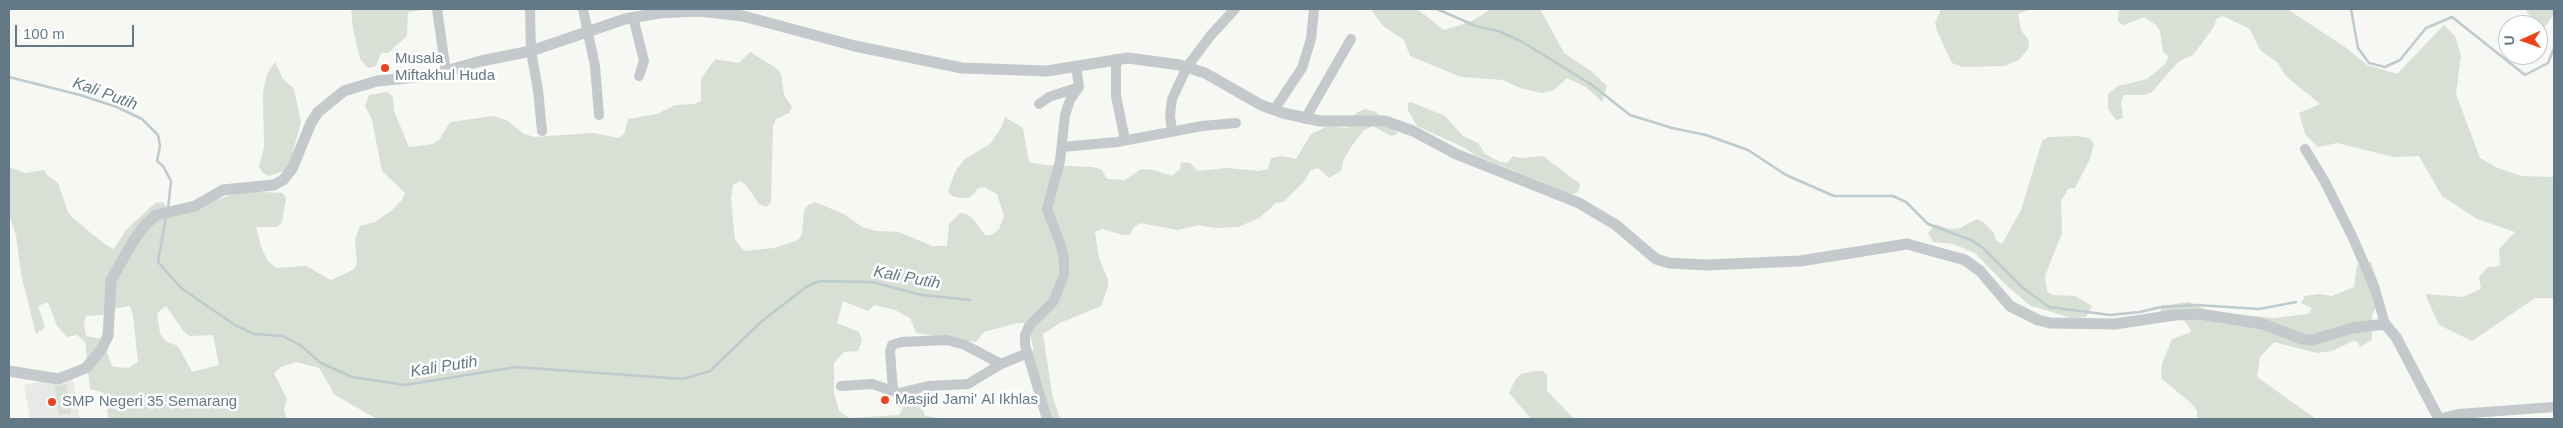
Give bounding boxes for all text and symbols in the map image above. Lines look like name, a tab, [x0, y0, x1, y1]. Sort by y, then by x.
scale bar	[18, 15, 136, 47]
north arrow	[2498, 15, 2548, 65]
text: 100 m	[23, 25, 65, 42]
text: U	[2501, 35, 2517, 46]
place label: Musala Miftakhul Huda	[395, 50, 495, 85]
marker: Musala Miftakhul Huda	[379, 62, 391, 74]
water label: Kali Putih	[70, 73, 140, 115]
water label: Kali Putih	[872, 262, 942, 294]
water label: Kali Putih	[409, 352, 479, 382]
place label: Masjid Jami' Al Ikhlas	[895, 391, 1038, 409]
place label: SMP Negeri 35 Semarang	[62, 393, 237, 411]
marker: Masjid Jami' Al Ikhlas	[879, 394, 891, 406]
marker: SMP Negeri 35 Semarang	[46, 396, 58, 408]

